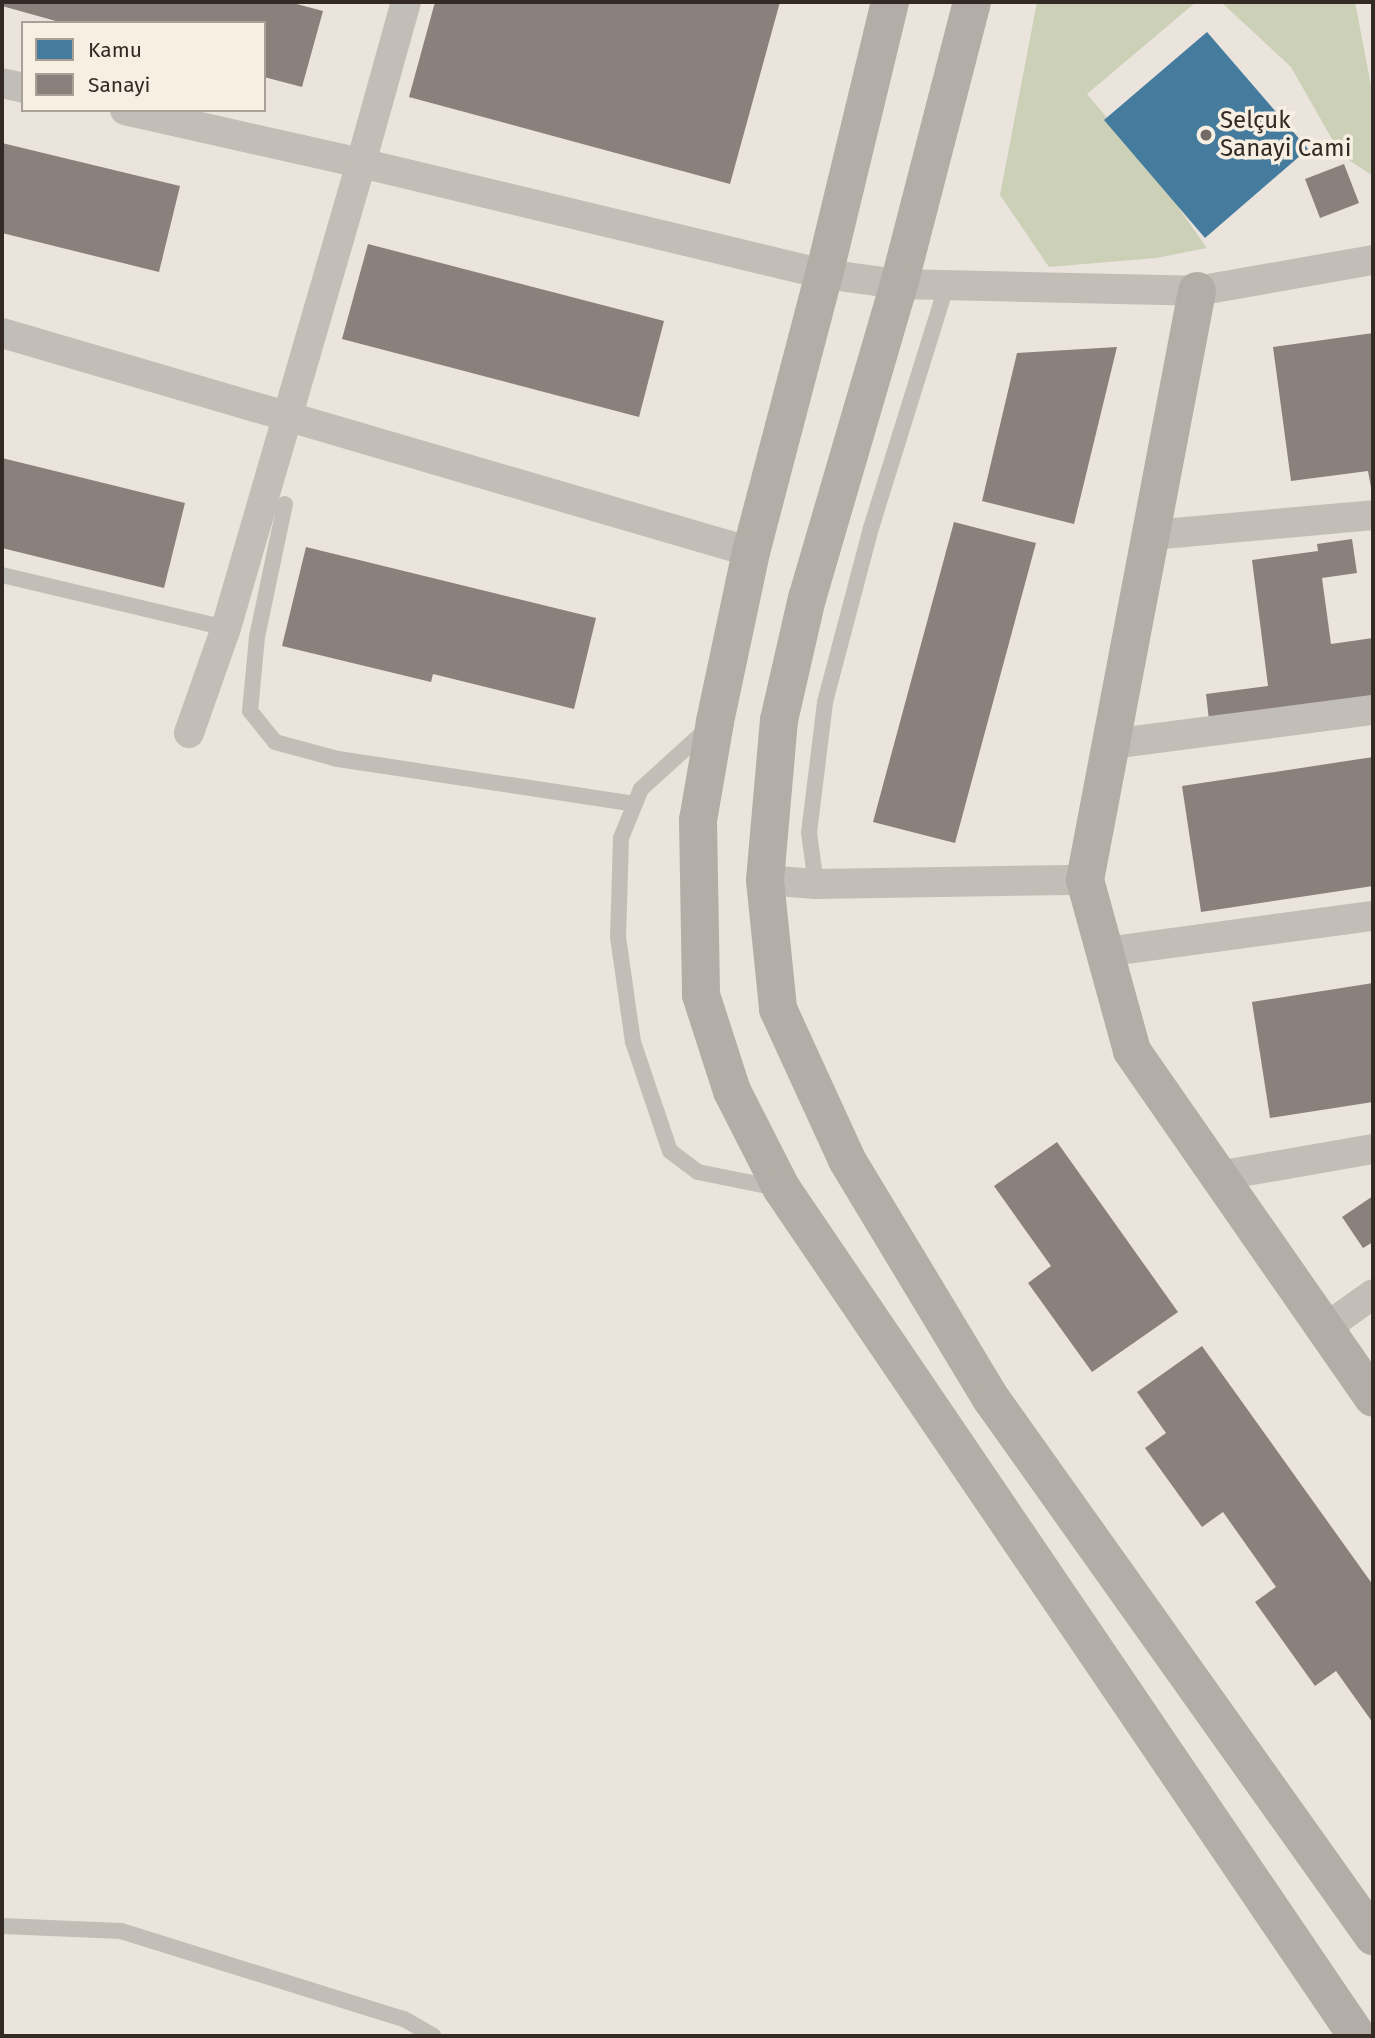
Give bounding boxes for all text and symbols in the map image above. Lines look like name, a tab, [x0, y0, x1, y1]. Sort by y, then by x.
legend	[21, 21, 266, 112]
text: Kamu	[88, 37, 142, 63]
text: Sanayi	[88, 72, 151, 98]
place label: Selçuk Sanayi Cami	[1220, 107, 1351, 163]
marker: Selçuk Sanayi Cami	[1198, 127, 1214, 143]

